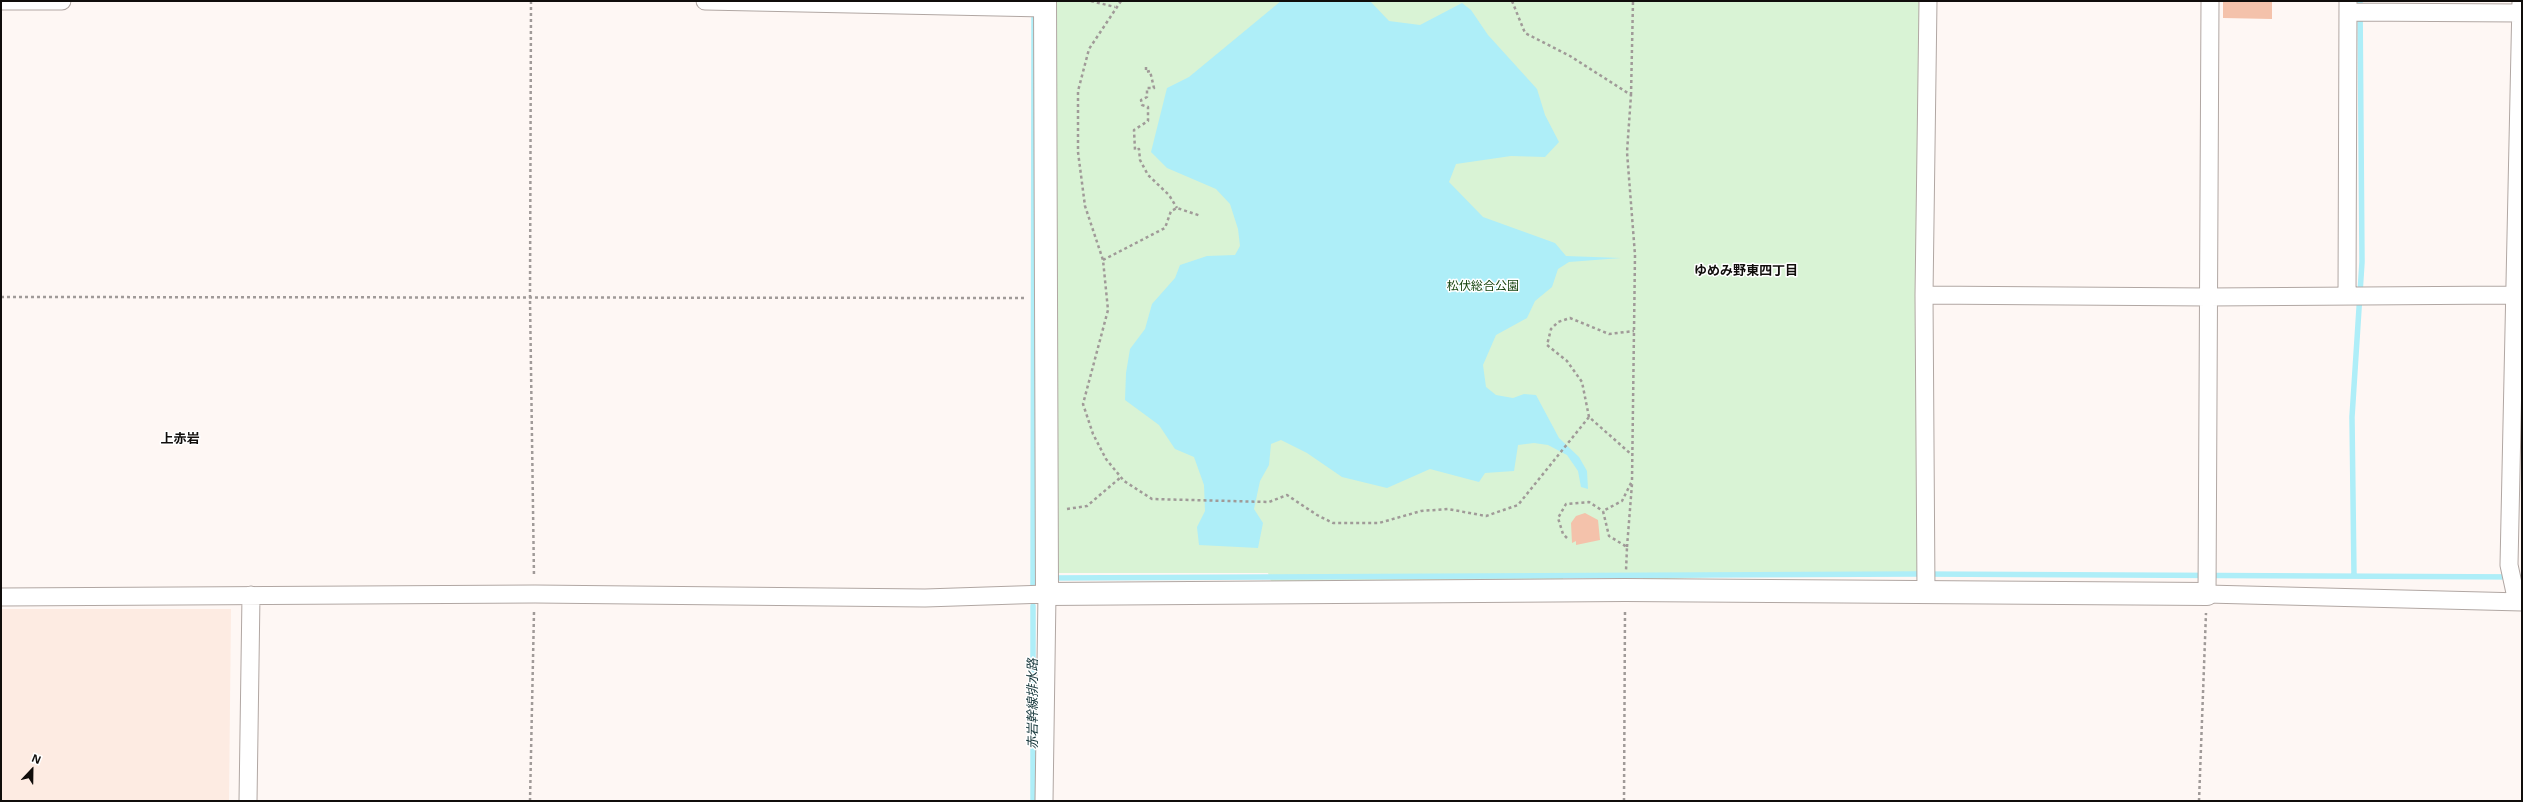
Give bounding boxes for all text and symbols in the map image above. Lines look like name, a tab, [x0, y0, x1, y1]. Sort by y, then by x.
district label: ゆめみ野東四丁目	[1694, 263, 1798, 279]
park label: 松伏総合公園	[1447, 280, 1519, 294]
district label: 上赤岩	[161, 431, 199, 447]
water label: 赤岩幹線排水路	[1025, 659, 1041, 749]
north arrow	[12, 750, 52, 790]
text: N	[30, 750, 44, 767]

